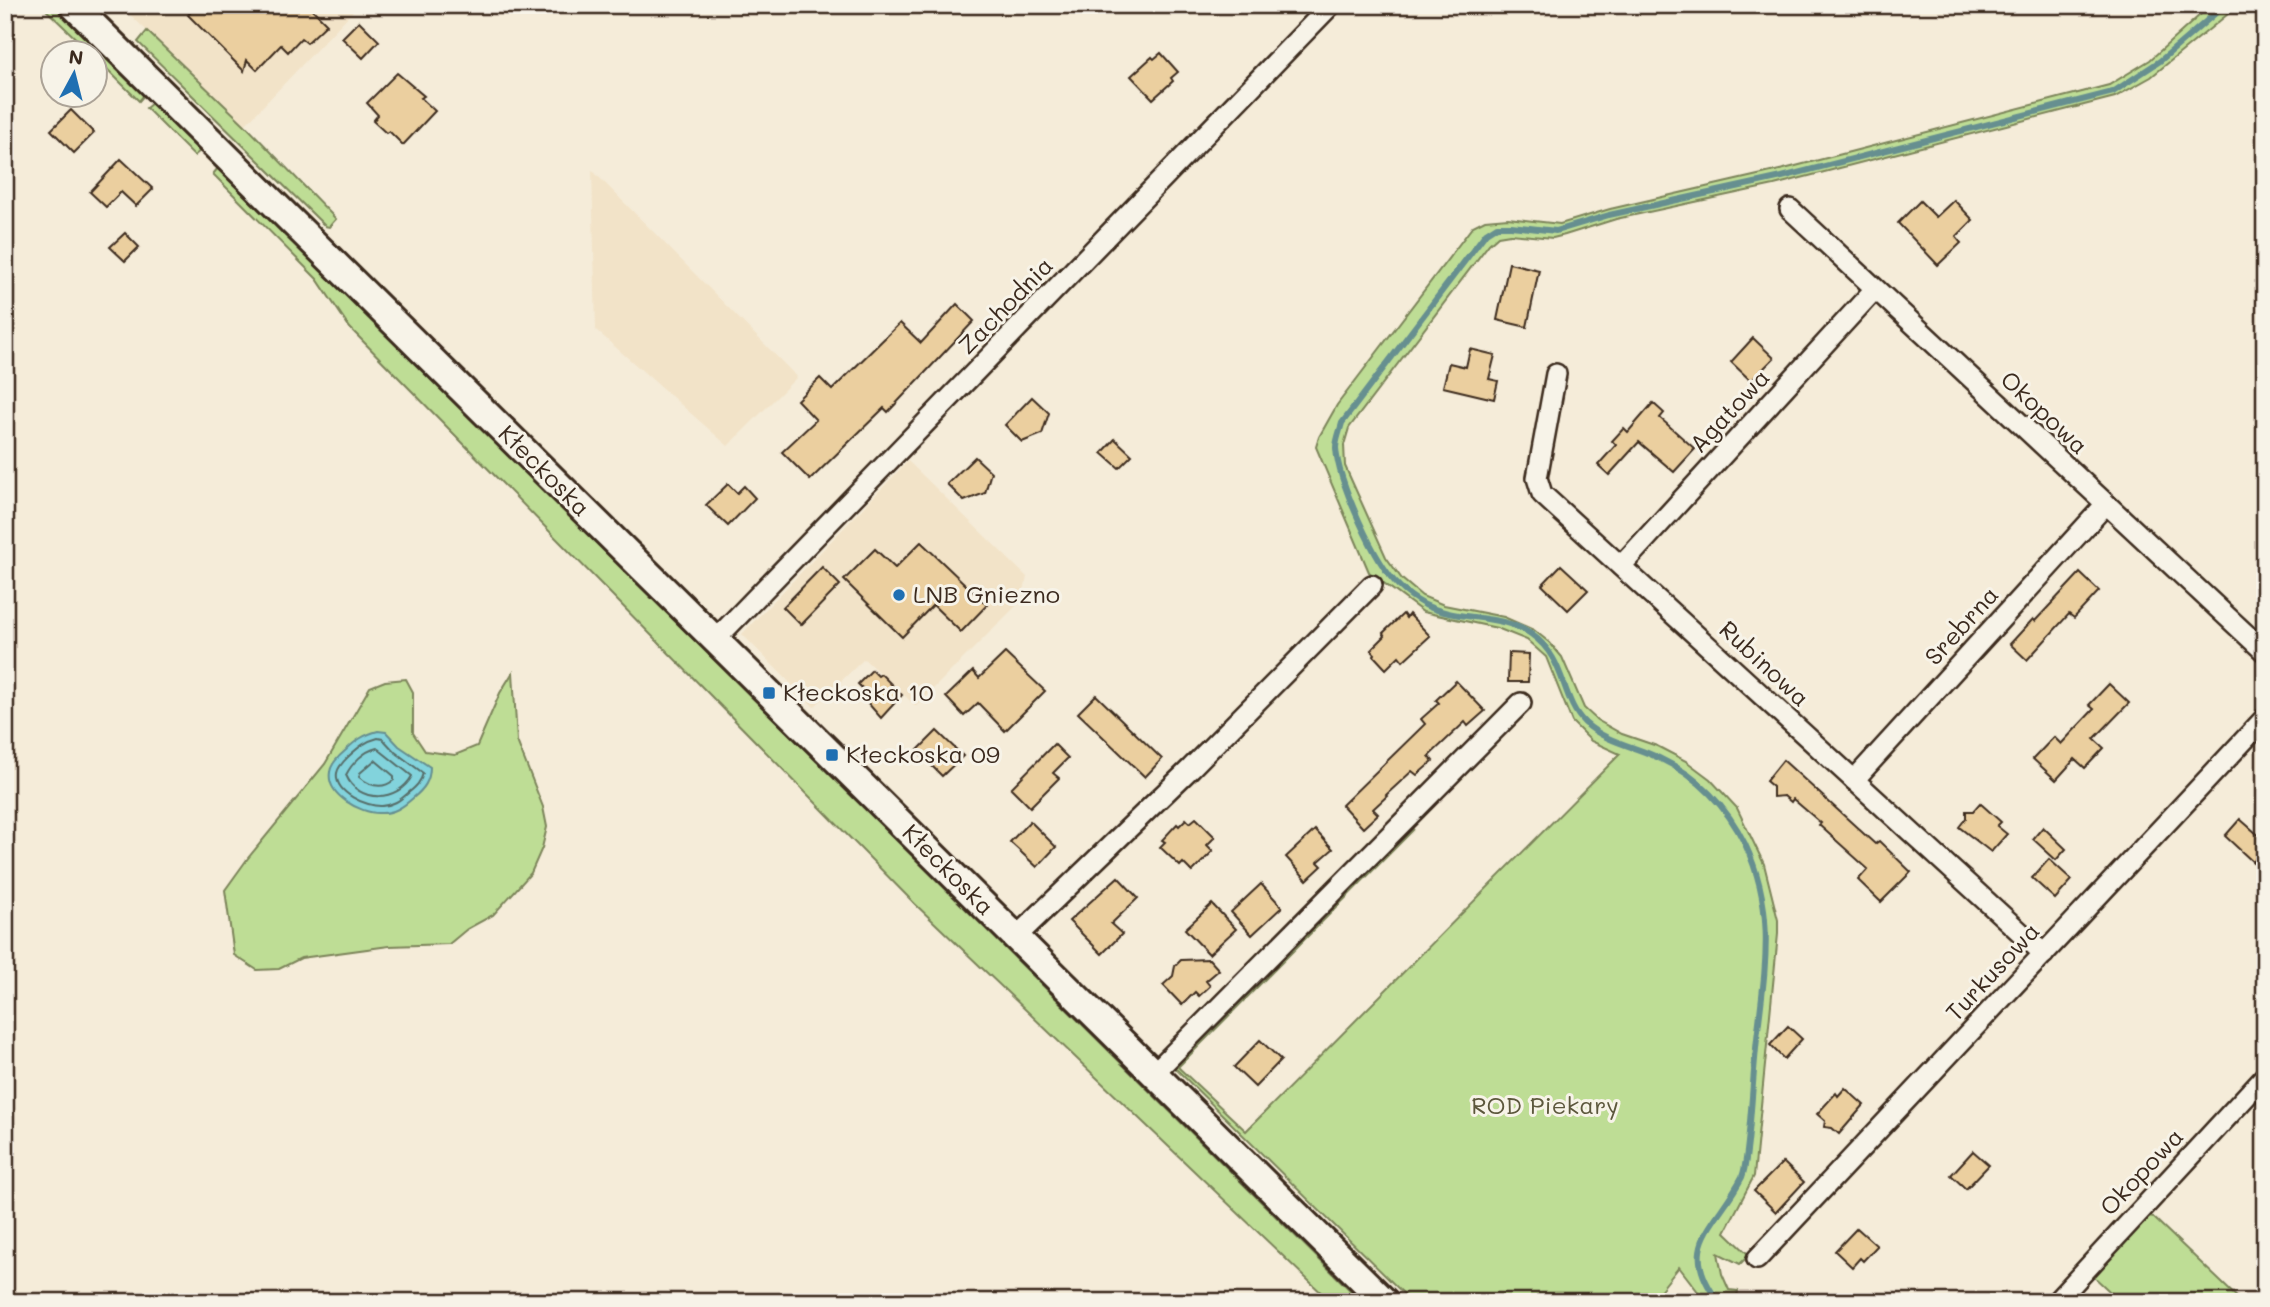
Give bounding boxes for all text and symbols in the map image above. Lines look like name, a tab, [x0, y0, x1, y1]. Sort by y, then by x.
north arrow	[38, 38, 108, 108]
text: N	[67, 43, 85, 70]
street label: Zachodnia	[951, 250, 1059, 360]
street label: Agatowa	[1682, 361, 1776, 459]
street label: Okopowa	[1995, 364, 2095, 460]
street label: Kłeckoska	[493, 417, 598, 522]
place label: LNB Gniezno	[913, 578, 1060, 609]
street label: Srebrna	[1917, 579, 2005, 671]
marker: LNB Gniezno	[891, 587, 907, 603]
street label: Rubinowa	[1713, 613, 1817, 713]
place label: Kłeckoska 10	[783, 676, 934, 707]
marker: Kłeckoska 10	[761, 685, 777, 701]
place label: Kłeckoska 09	[846, 738, 1000, 769]
marker: Kłeckoska 09	[824, 747, 840, 763]
street label: Kłeckoska	[897, 816, 1002, 921]
street label: Turkusowa	[1938, 915, 2045, 1027]
park label: ROD Piekary	[1471, 1089, 1619, 1120]
street label: Okopowa	[2093, 1121, 2189, 1221]

